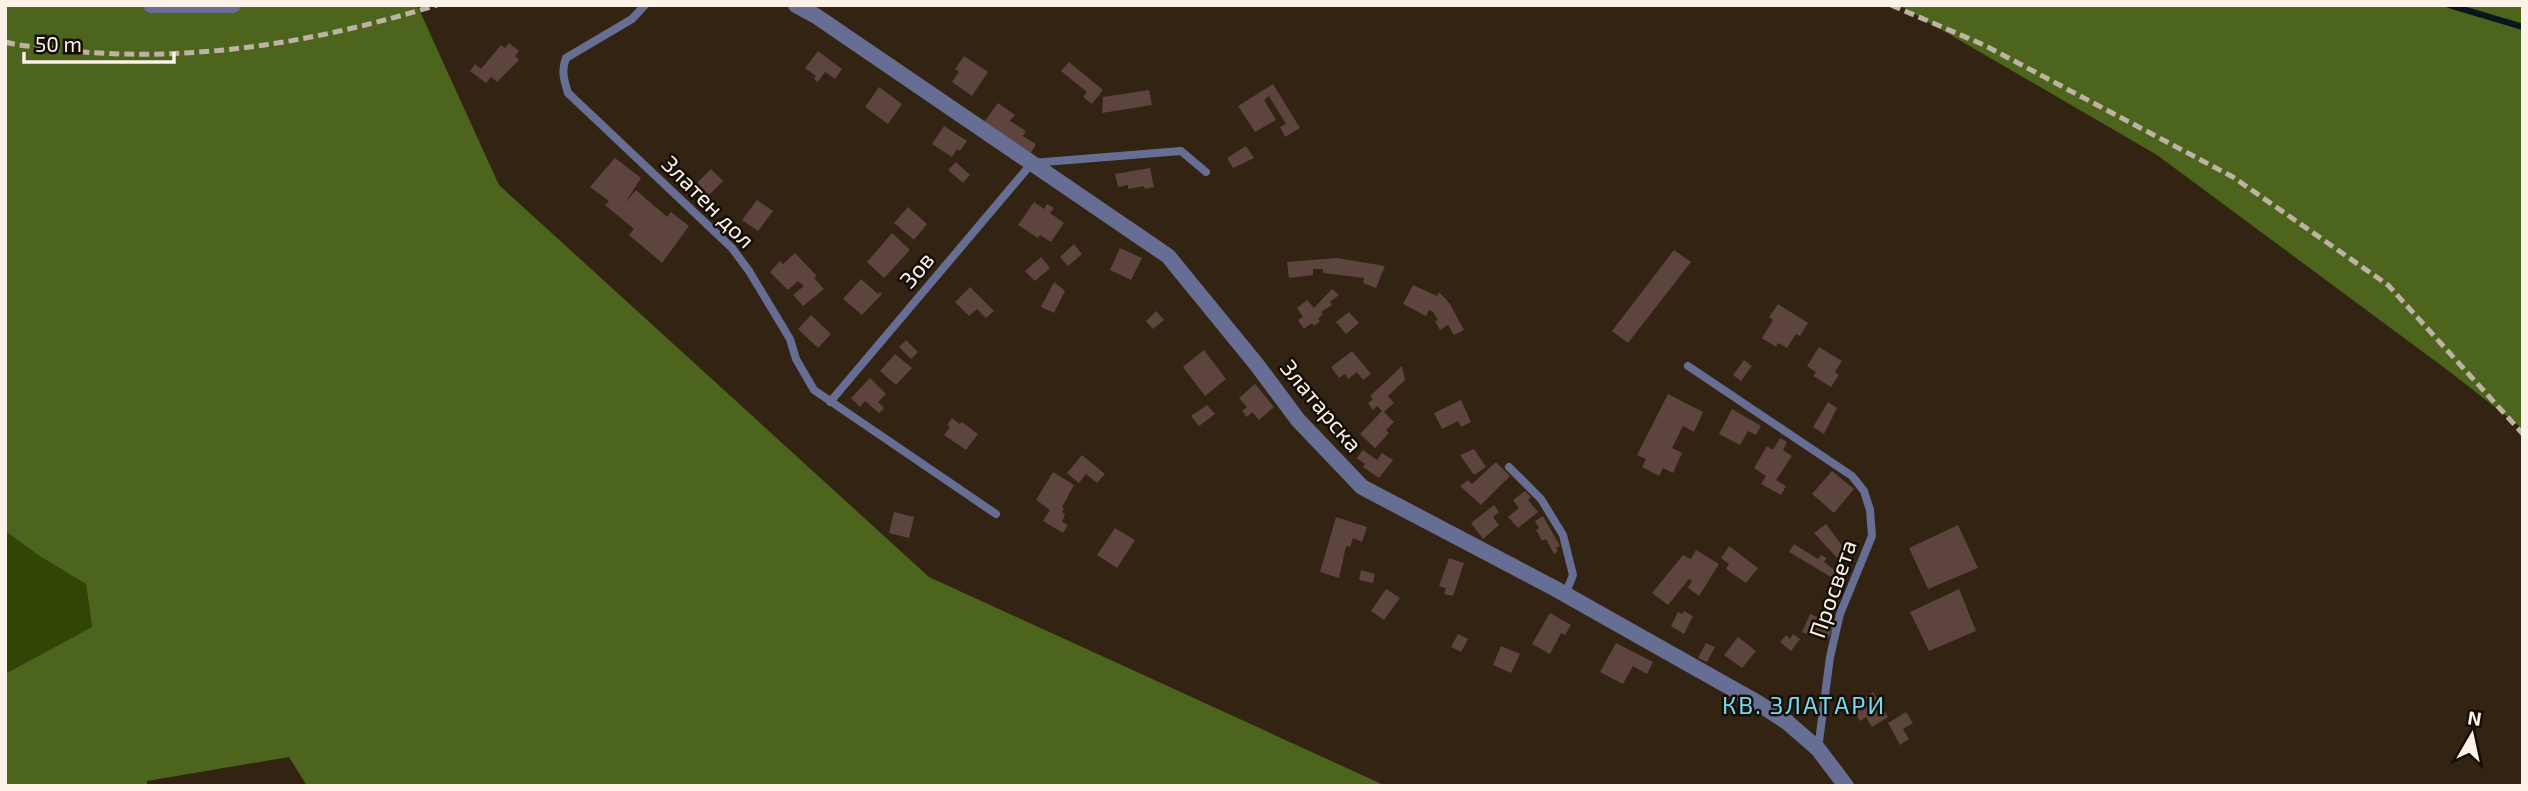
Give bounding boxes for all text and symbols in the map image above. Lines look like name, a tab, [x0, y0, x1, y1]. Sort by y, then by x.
scale bar	[24, 21, 175, 65]
text: 50 m	[35, 31, 82, 56]
street label: Златен дол	[657, 149, 761, 253]
street label: Зов	[893, 246, 939, 293]
street label: Златарска	[1275, 353, 1368, 457]
street label: Просвета	[1802, 536, 1862, 641]
district label: КВ. ЗЛАТАРИ	[1722, 690, 1886, 719]
north arrow	[2437, 700, 2507, 770]
text: N	[2466, 705, 2483, 730]

